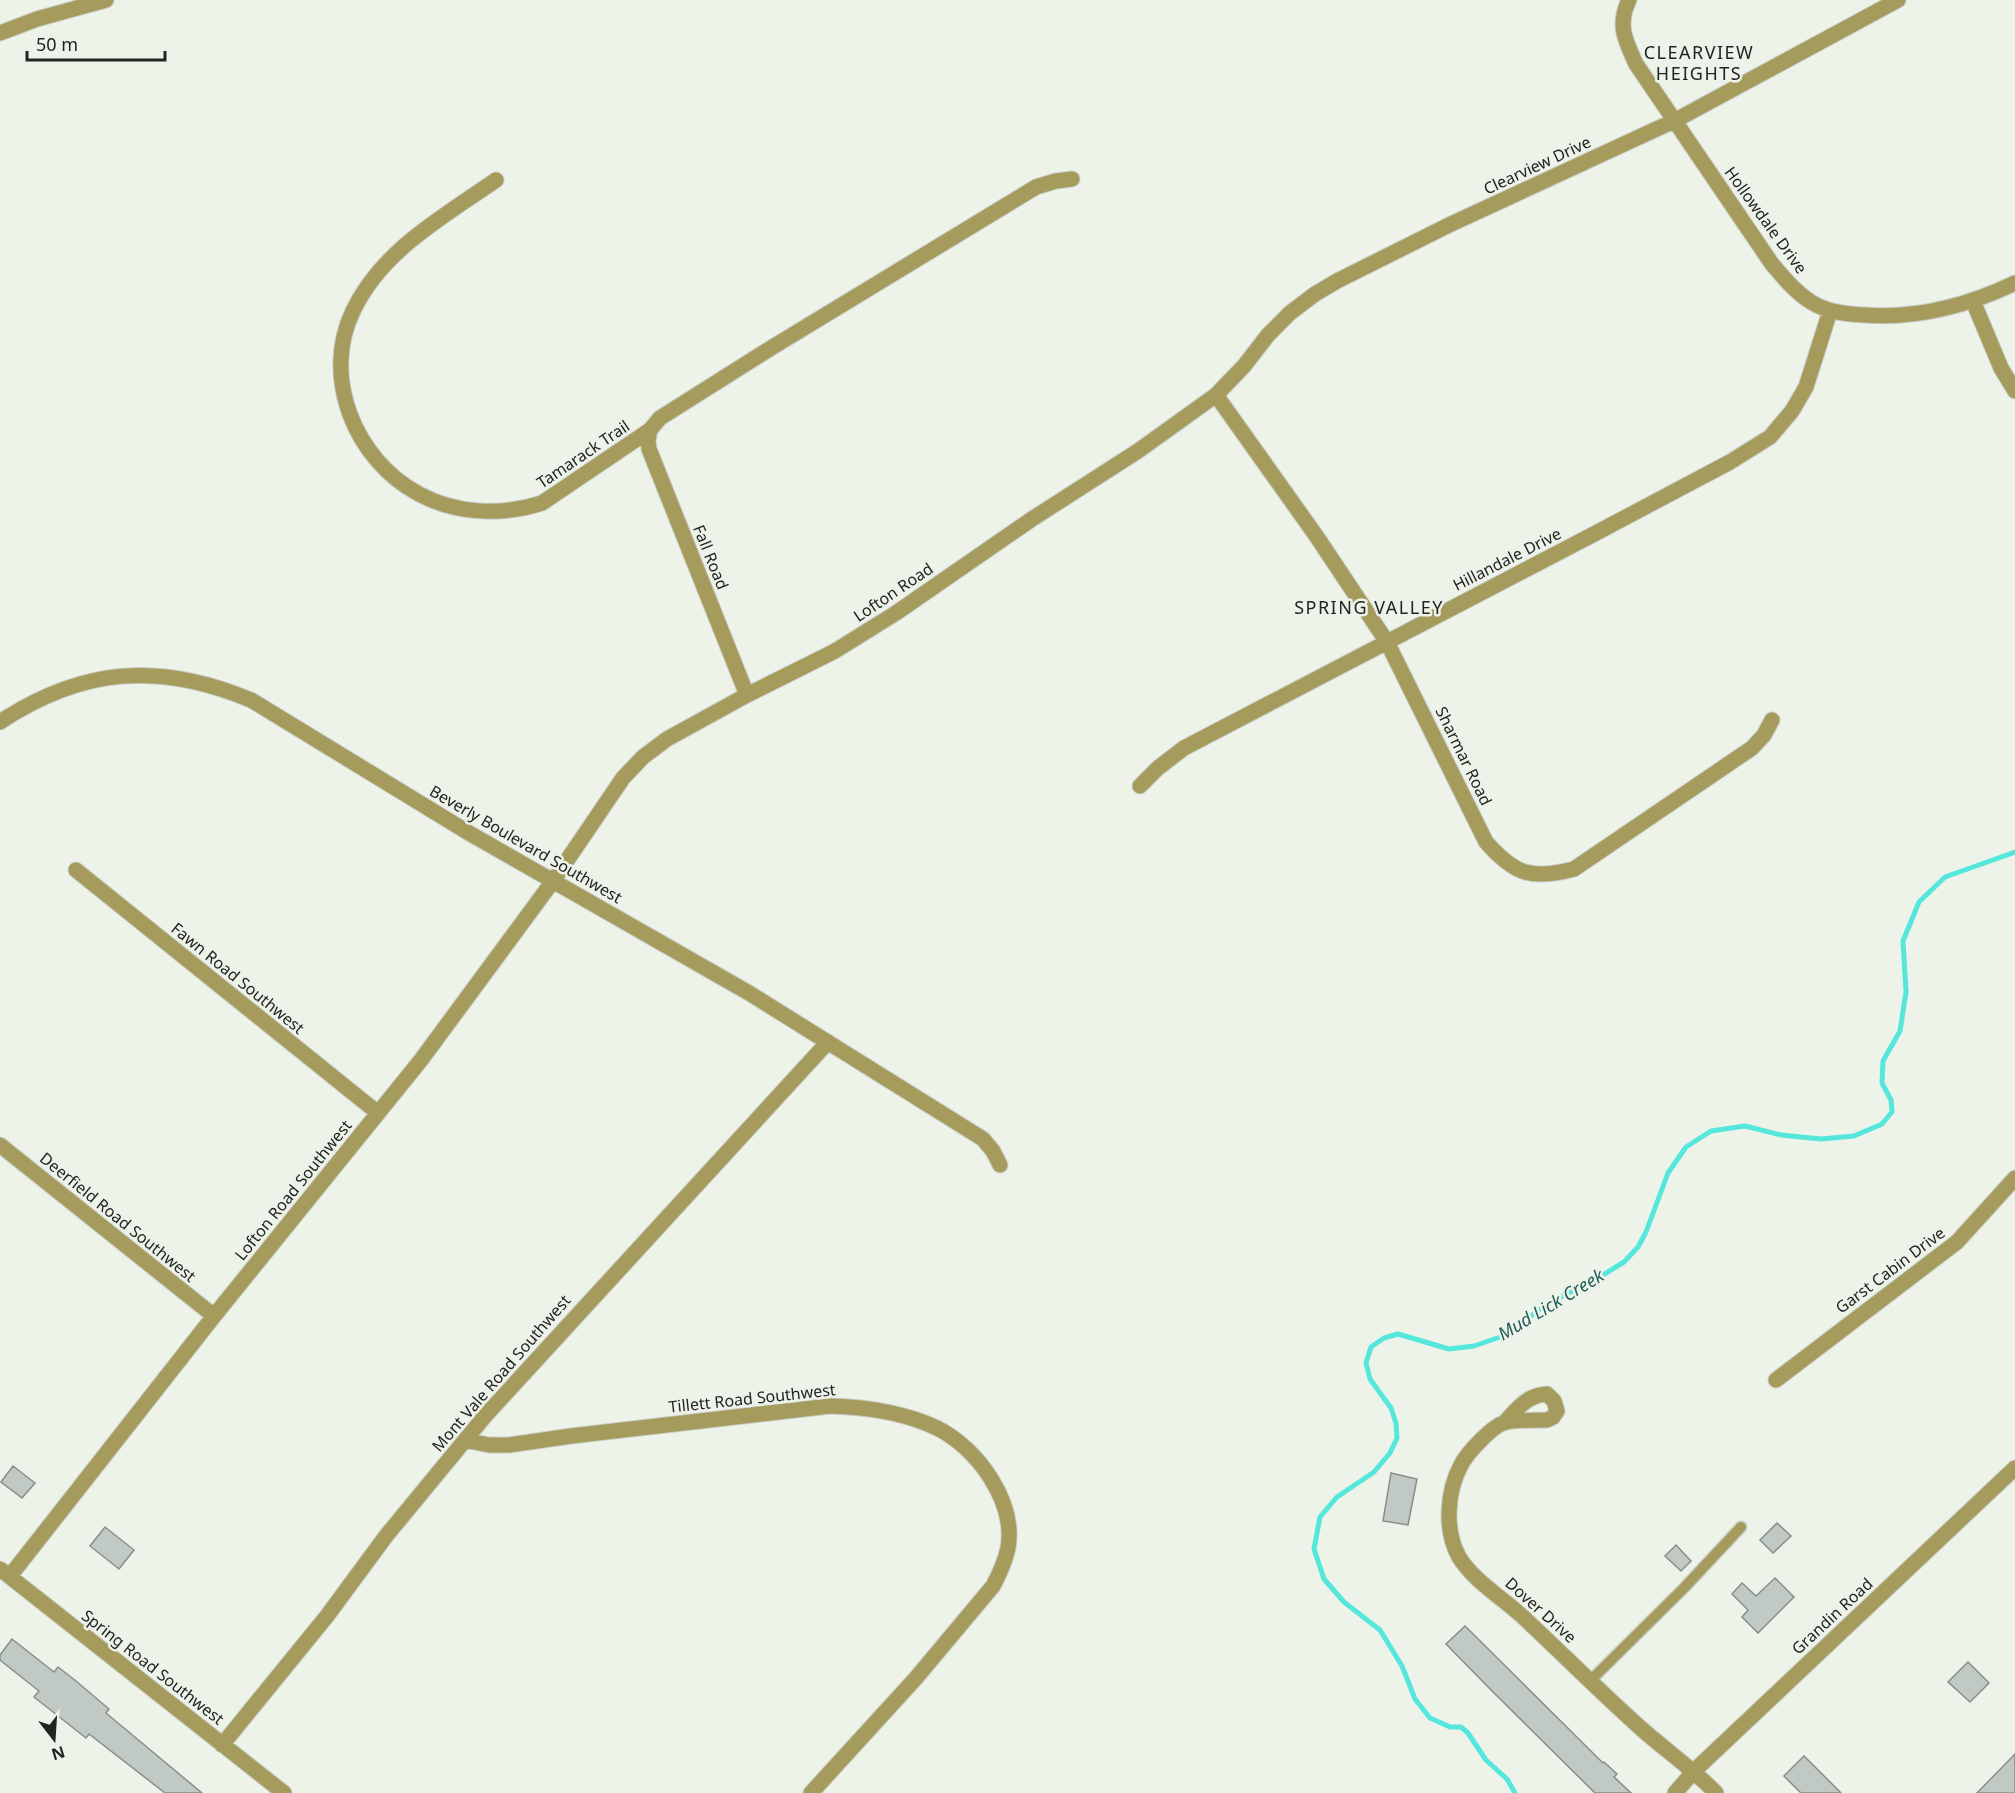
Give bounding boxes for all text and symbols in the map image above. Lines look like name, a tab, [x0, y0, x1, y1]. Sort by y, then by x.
scale bar	[27, 24, 165, 62]
text: 50 m	[36, 32, 78, 56]
district label: CLEARVIEW HEIGHTS	[1644, 40, 1754, 85]
street label: Clearview Drive	[1480, 130, 1594, 200]
street label: Hollowdale Drive	[1720, 162, 1812, 278]
street label: Tamarack Trail	[532, 415, 634, 493]
street label: Fall Road	[688, 521, 734, 593]
street label: Hillandale Drive	[1449, 522, 1565, 596]
street label: Lofton Road	[849, 557, 937, 627]
district label: SPRING VALLEY	[1294, 595, 1444, 619]
street label: Sharmar Road	[1431, 703, 1497, 809]
street label: Beverly Boulevard Southwest	[426, 780, 626, 908]
street label: Fawn Road Southwest	[167, 917, 309, 1039]
street label: Lofton Road Southwest	[229, 1115, 357, 1265]
street label: Deerfield Road Southwest	[35, 1147, 201, 1287]
street label: Garst Cabin Drive	[1831, 1222, 1949, 1318]
water label: Mud Lick Creek	[1493, 1262, 1609, 1345]
street label: Mont Vale Road Southwest	[427, 1290, 575, 1456]
street label: Tillett Road Southwest	[667, 1378, 837, 1418]
street label: Dover Drive	[1501, 1572, 1581, 1648]
street label: Grandin Road	[1787, 1573, 1877, 1659]
street label: Spring Road Southwest	[77, 1604, 229, 1730]
north arrow	[24, 1709, 84, 1769]
text: N	[49, 1741, 68, 1766]

